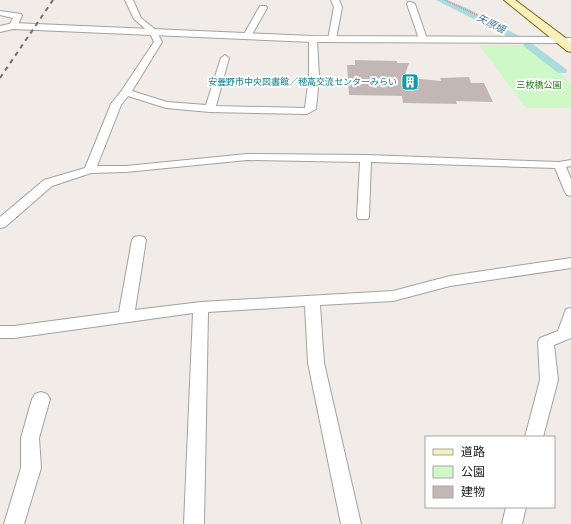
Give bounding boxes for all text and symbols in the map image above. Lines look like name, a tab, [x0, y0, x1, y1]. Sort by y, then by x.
water label: 矢原堰	[475, 12, 509, 36]
building icon: 安曇野市中央図書館／穂高交流センターみらい	[400, 72, 420, 92]
place label: 安曇野市中央図書館／穂高交流センターみらい	[208, 77, 397, 87]
park label: 三枚橋公園	[516, 80, 562, 90]
legend	[425, 436, 555, 508]
text: 道路	[461, 445, 485, 458]
text: 公園	[461, 466, 485, 478]
text: 建物	[461, 485, 485, 498]

